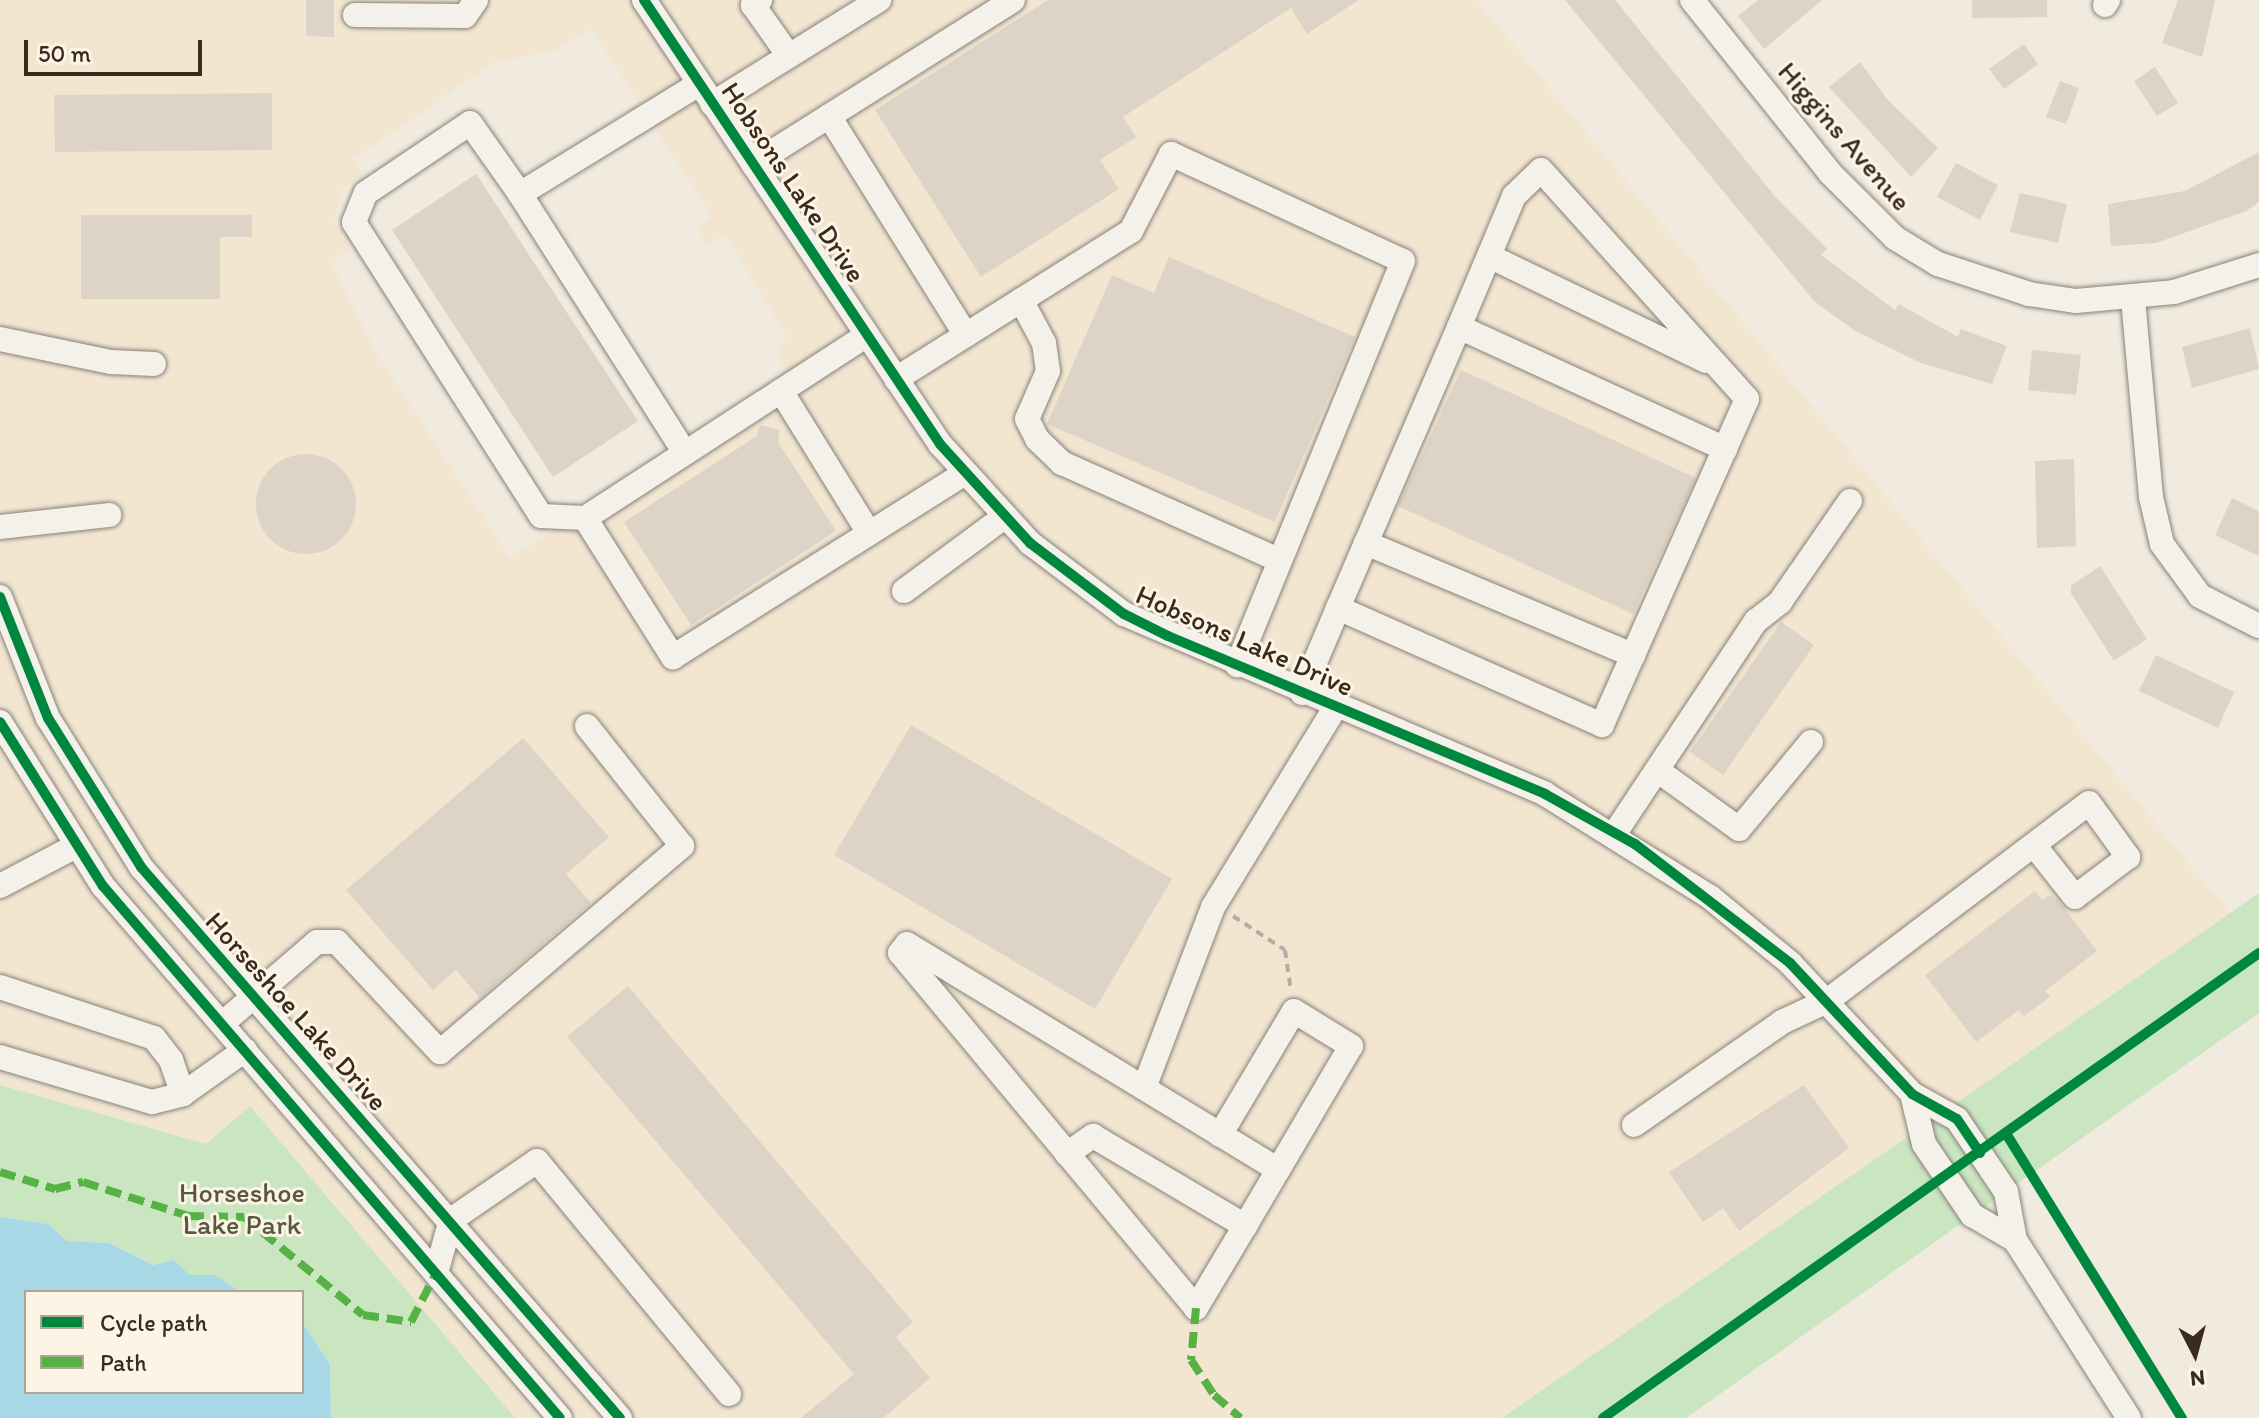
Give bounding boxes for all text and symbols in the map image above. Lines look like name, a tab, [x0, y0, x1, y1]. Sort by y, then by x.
scale bar	[28, 24, 206, 74]
text: 50 m	[38, 39, 91, 68]
street label: Higgins Avenue	[1772, 55, 1918, 217]
street label: Hobsons Lake Drive	[714, 75, 874, 289]
street label: Hobsons Lake Drive	[1131, 577, 1359, 703]
street label: Horseshoe Lake Drive	[198, 904, 396, 1118]
park label: Horseshoe Lake Park	[179, 1175, 305, 1241]
legend	[24, 1290, 304, 1394]
text: Cycle path	[100, 1308, 207, 1337]
north arrow	[2155, 1314, 2235, 1394]
text: Path	[100, 1348, 147, 1377]
text: N	[2189, 1364, 2206, 1393]

